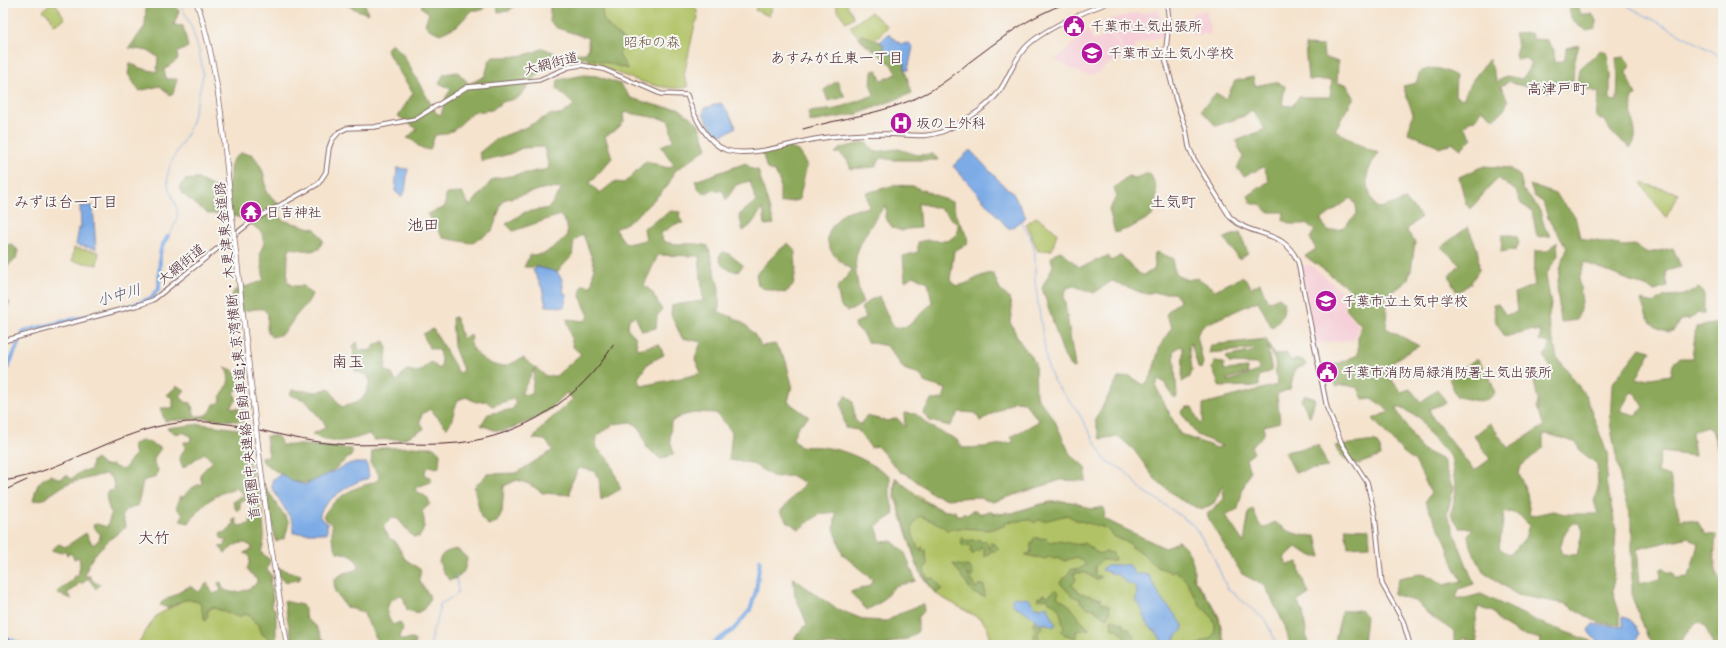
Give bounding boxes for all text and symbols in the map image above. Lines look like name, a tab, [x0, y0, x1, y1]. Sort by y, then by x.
public building icon: 千葉市土気出張所	[1061, 13, 1087, 39]
place label: 千葉市土気出張所	[1090, 17, 1202, 35]
park label: 昭和の森	[624, 33, 680, 51]
school or university icon: 千葉市立土気小学校	[1079, 40, 1105, 66]
place label: 千葉市立土気小学校	[1108, 44, 1234, 62]
street label: 大網街道	[522, 47, 580, 79]
district label: あすみが丘東一丁目	[770, 48, 904, 68]
district label: 高津戸町	[1527, 79, 1588, 99]
hospital icon: 坂の上外科	[888, 110, 914, 136]
place label: 坂の上外科	[916, 114, 986, 132]
street label: 首都圏中央連絡自動車道;東京湾横断・木更津東金道路	[210, 181, 264, 521]
district label: みずほ台一丁目	[14, 192, 118, 212]
district label: 土気町	[1150, 192, 1196, 212]
temple icon: 日吉神社	[238, 199, 264, 225]
place label: 日吉神社	[266, 203, 322, 221]
district label: 池田	[407, 214, 439, 235]
street label: 大網街道	[154, 239, 208, 289]
water label: 小中川	[95, 279, 143, 311]
school or university icon: 千葉市立土気中学校	[1313, 288, 1339, 314]
place label: 千葉市立土気中学校	[1342, 292, 1468, 310]
district label: 南玉	[332, 351, 364, 372]
public building icon: 千葉市消防局緑消防署土気出張所	[1314, 359, 1340, 385]
place label: 千葉市消防局緑消防署土気出張所	[1342, 363, 1552, 381]
district label: 大竹	[138, 527, 170, 548]

